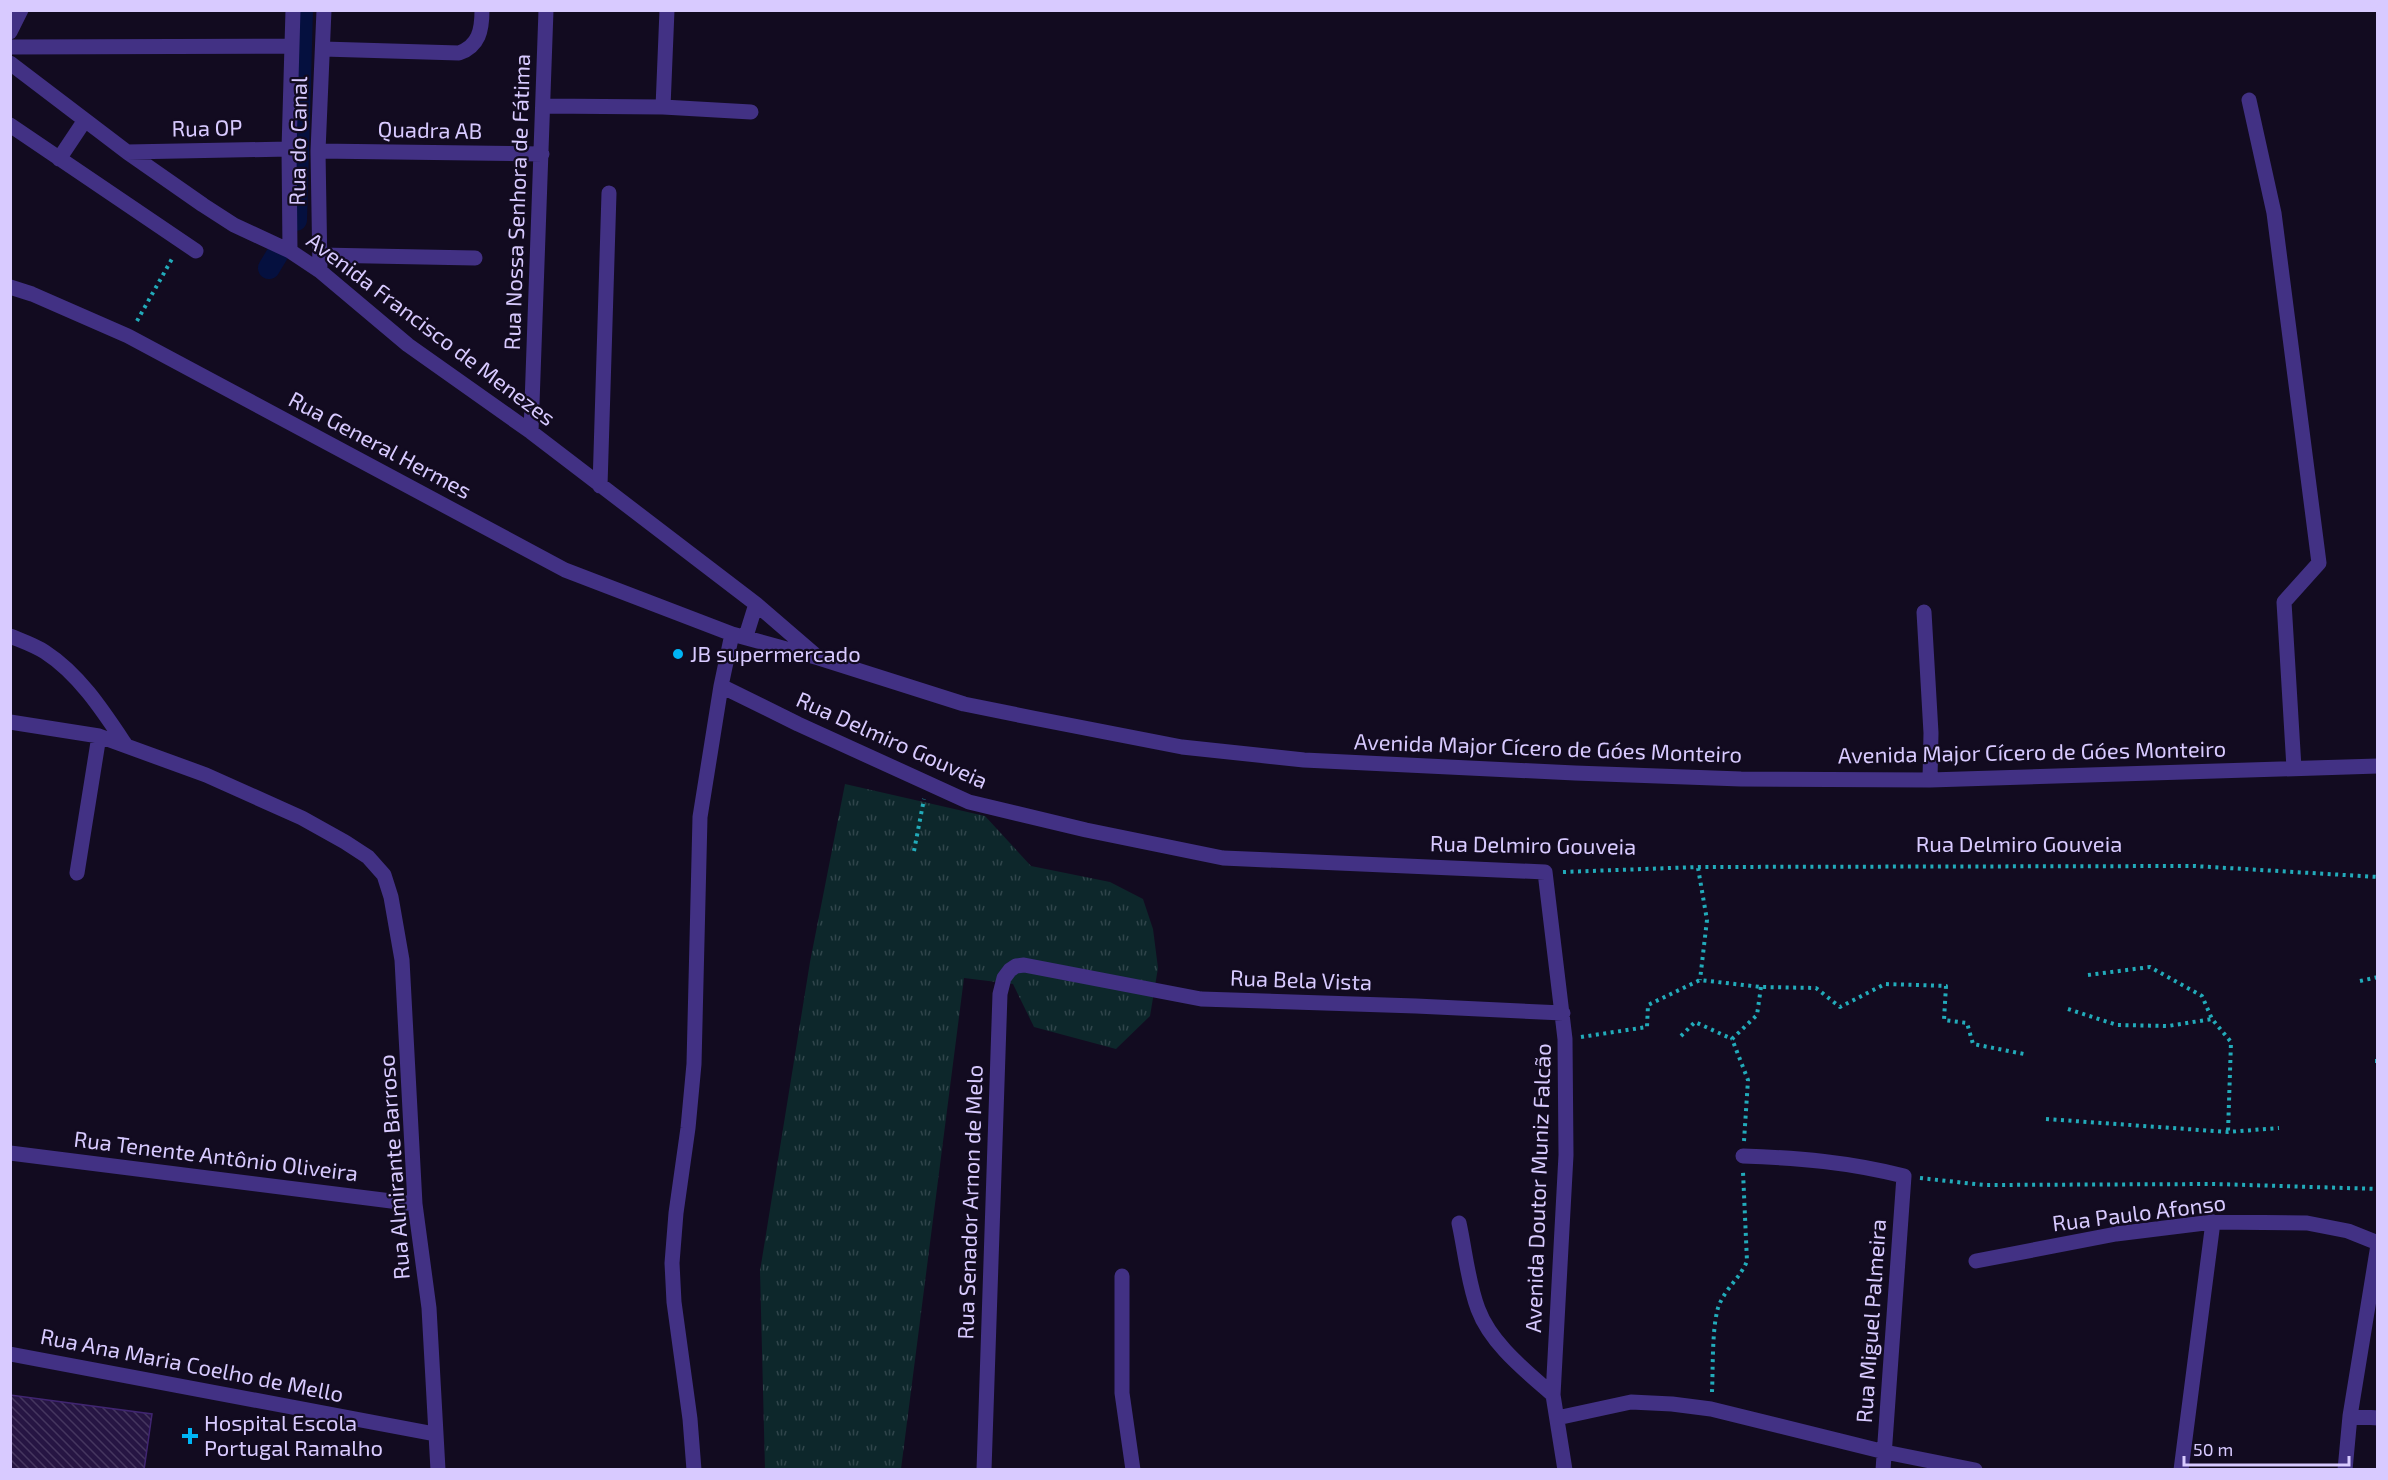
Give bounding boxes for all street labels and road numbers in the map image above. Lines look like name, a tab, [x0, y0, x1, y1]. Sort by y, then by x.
street label: Rua Nossa Senhora de Fátima	[498, 53, 534, 351]
street label: Rua do Canal	[283, 76, 311, 206]
street label: Rua OP	[171, 113, 243, 141]
street label: Quadra AB	[378, 115, 483, 144]
street label: Avenida Francisco de Menezes	[302, 226, 561, 430]
street label: Rua General Hermes	[285, 385, 476, 503]
street label: Rua Delmiro Gouveia	[793, 685, 992, 793]
street label: Avenida Major Cícero de Góes Monteiro	[1354, 727, 1742, 768]
street label: Avenida Major Cícero de Góes Monteiro	[1838, 735, 2226, 768]
street label: Rua Delmiro Gouveia	[1430, 829, 1636, 859]
street label: Rua Delmiro Gouveia	[1916, 830, 2122, 856]
street label: Rua Bela Vista	[1230, 964, 1372, 994]
street label: Avenida Doutor Muniz Falcão	[1519, 1043, 1555, 1333]
street label: Rua Almirante Barroso	[372, 1054, 414, 1280]
street label: Rua Senador Arnon de Melo	[951, 1064, 987, 1340]
street label: Rua Tenente Antônio Oliveira	[73, 1125, 360, 1185]
street label: Rua Paulo Afonso	[2051, 1188, 2227, 1236]
street label: Rua Miguel Palmeira	[1850, 1218, 1890, 1424]
street label: Rua Ana Maria Coelho de Mello	[38, 1322, 346, 1406]

